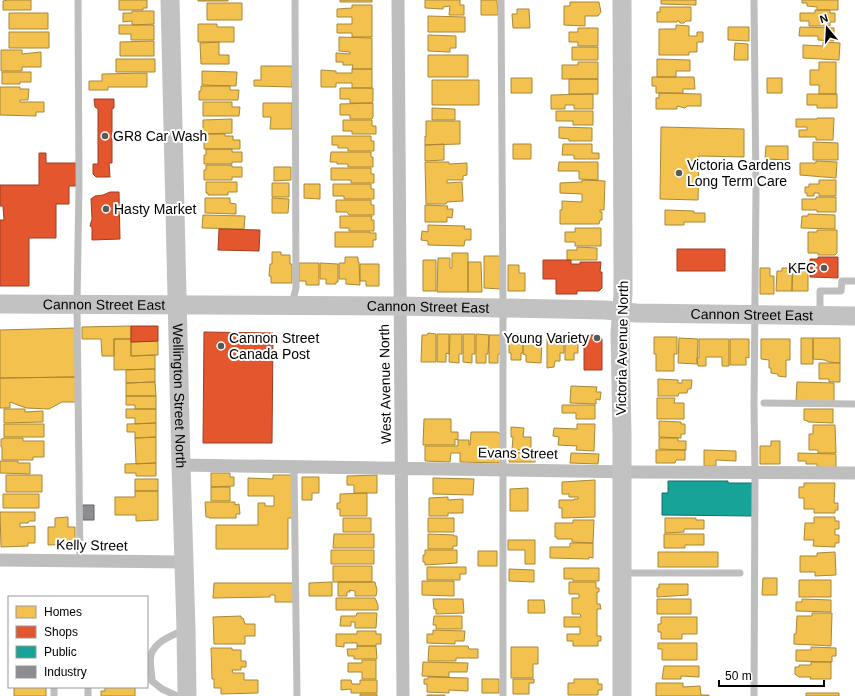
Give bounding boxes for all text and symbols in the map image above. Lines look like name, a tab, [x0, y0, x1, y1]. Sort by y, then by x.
north arrow	[807, 8, 847, 48]
text: N	[818, 12, 830, 25]
place label: GR8 Car Wash	[113, 128, 207, 144]
marker: GR8 Car Wash	[100, 131, 110, 141]
place label: Victoria Gardens Long Term Care	[687, 157, 791, 189]
marker: Victoria Gardens Long Term Care	[674, 168, 684, 178]
place label: Hasty Market	[114, 201, 197, 217]
marker: Hasty Market	[101, 204, 111, 214]
place label: KFC	[788, 260, 816, 276]
marker: KFC	[819, 263, 829, 273]
street label: Victoria Avenue North	[613, 280, 631, 416]
street label: Cannon Street East	[43, 296, 165, 313]
street label: Cannon Street East	[367, 298, 489, 316]
street label: Cannon Street East	[691, 306, 813, 323]
street label: Wellington Street North	[170, 323, 189, 468]
street label: West Avenue North	[376, 324, 394, 444]
place label: Cannon Street Canada Post	[229, 330, 319, 362]
place label: Young Variety	[503, 330, 589, 346]
marker: Young Variety	[592, 333, 602, 343]
marker: Cannon Street Canada Post	[216, 341, 226, 351]
street label: Evans Street	[478, 444, 558, 462]
street label: Kelly Street	[56, 536, 128, 554]
legend	[8, 596, 148, 688]
text: Homes	[44, 605, 82, 619]
text: Shops	[44, 625, 78, 639]
text: Public	[44, 645, 77, 659]
scale bar	[719, 662, 824, 688]
text: Industry	[44, 665, 87, 679]
text: 50 m	[725, 669, 752, 683]

